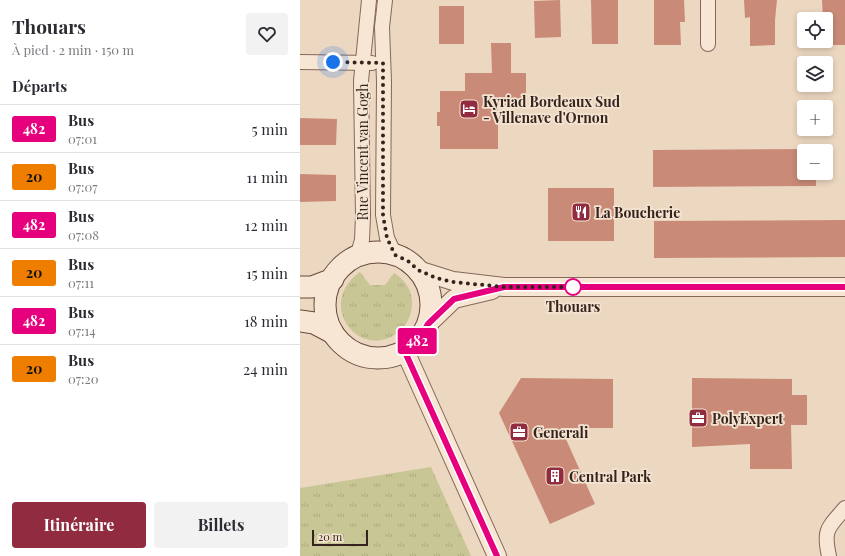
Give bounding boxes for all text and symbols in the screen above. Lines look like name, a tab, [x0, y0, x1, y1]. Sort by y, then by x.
map controls	[797, 12, 833, 180]
button: locate	[797, 12, 833, 48]
text: Thouars	[12, 13, 86, 39]
button: heart	[246, 13, 288, 55]
text: À pied · 2 min · 150 m	[12, 41, 134, 58]
your location	[323, 52, 343, 72]
button: layers	[797, 56, 833, 92]
text: Départs	[12, 76, 67, 96]
street label: Rue Vincent van Gogh	[353, 83, 372, 221]
place label: Kyriad Bordeaux Sud - Villenave d'Ornon	[483, 92, 621, 127]
hotel icon: Kyriad Bordeaux Sud - Villenave d'Ornon	[458, 98, 480, 120]
button: +	[797, 100, 833, 136]
text: Bus	[68, 110, 94, 130]
text: 482	[23, 119, 45, 138]
text: 5 min	[252, 119, 288, 139]
text: 07:01	[68, 130, 97, 147]
button: −	[797, 144, 833, 180]
text: Bus	[68, 158, 94, 178]
text: 20	[26, 167, 42, 186]
text: 11 min	[246, 167, 288, 187]
text: 07:07	[68, 178, 98, 195]
restaurant icon: La Boucherie	[570, 201, 592, 223]
place label: La Boucherie	[595, 203, 680, 222]
text: Bus	[68, 206, 94, 226]
text: 482	[23, 215, 45, 234]
text: 12 min	[245, 215, 288, 235]
text: 07:08	[68, 226, 99, 243]
text: Bus	[68, 254, 94, 274]
text: 20	[26, 263, 42, 282]
text: 15 min	[246, 263, 288, 283]
text: 07:11	[68, 274, 94, 291]
marker: Thouars	[564, 278, 582, 296]
place label: Thouars	[546, 297, 600, 316]
text: Bus	[68, 302, 94, 322]
text: 482	[23, 311, 45, 330]
text: 18 min	[244, 311, 288, 331]
text: 07:14	[68, 322, 96, 339]
line badge: 482	[394, 328, 440, 354]
text: 482	[406, 331, 428, 350]
text: Bus	[68, 350, 94, 370]
text: 20	[26, 359, 42, 378]
text: 24 min	[243, 359, 288, 379]
text: 07:20	[68, 370, 99, 387]
office icon: PolyExpert	[687, 407, 709, 429]
place label: PolyExpert	[712, 409, 783, 428]
office icon: Generali	[508, 421, 530, 443]
place label: Generali	[533, 423, 589, 442]
building icon: Central Park	[544, 465, 566, 487]
place label: Central Park	[569, 467, 652, 486]
button: Itinéraire	[12, 502, 146, 548]
button: Billets	[154, 502, 288, 548]
scale bar	[312, 528, 368, 547]
text: 20 m	[318, 529, 342, 544]

